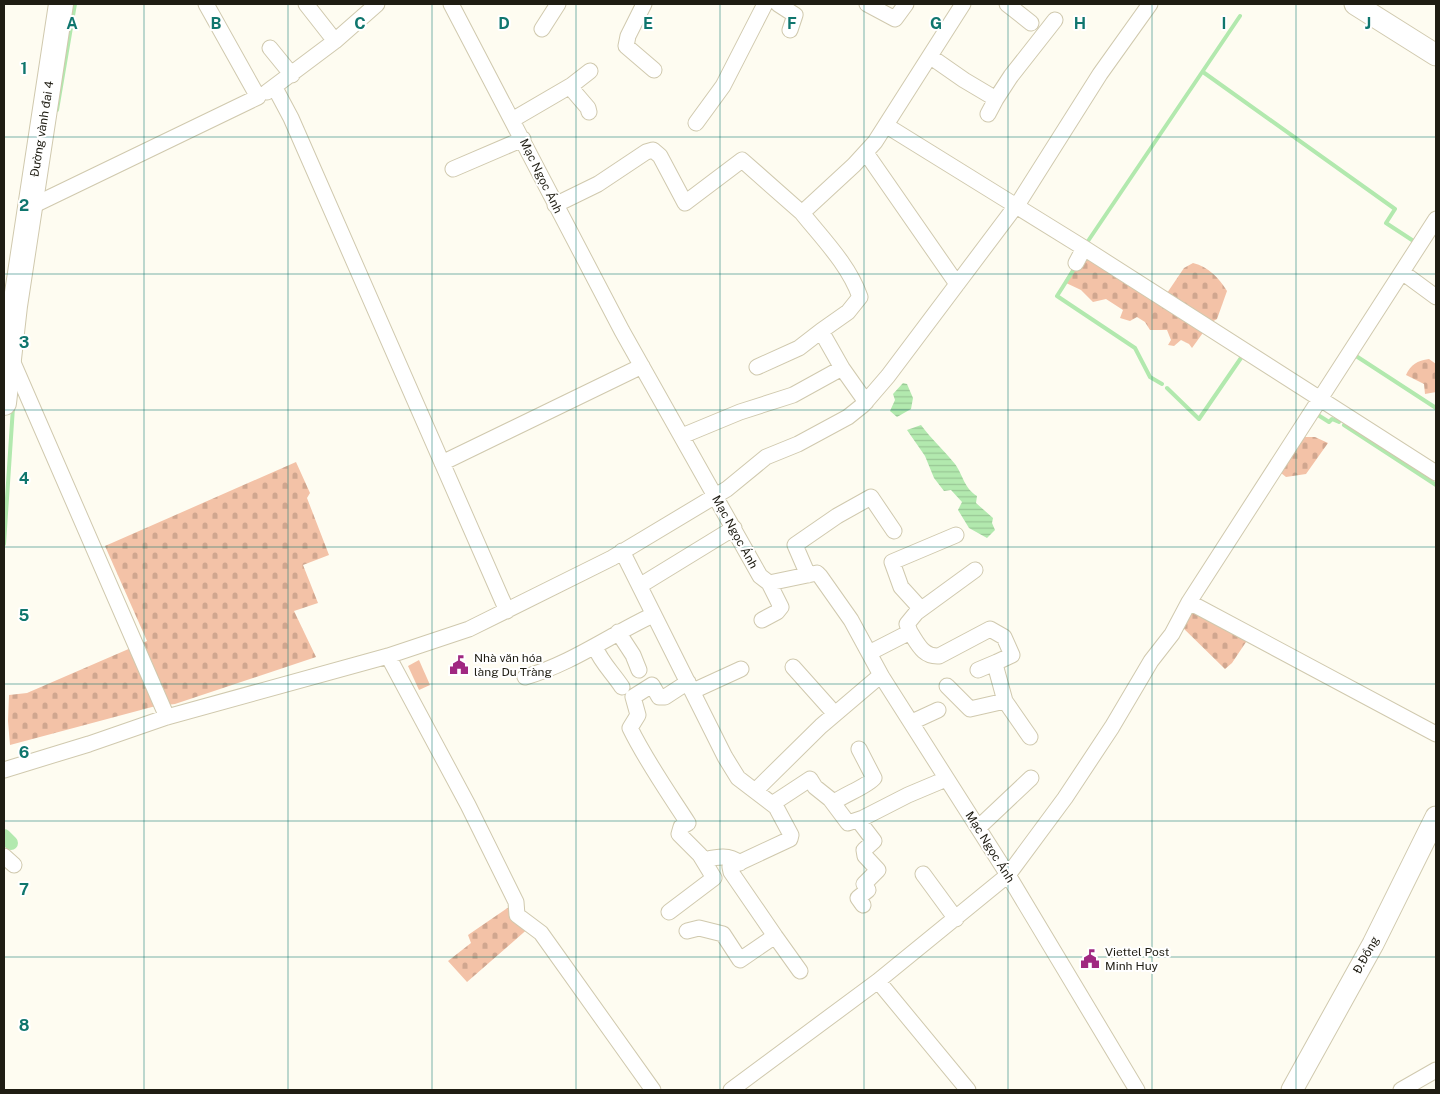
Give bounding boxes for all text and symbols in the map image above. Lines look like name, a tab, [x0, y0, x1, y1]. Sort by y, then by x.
text: A	[66, 14, 78, 33]
text: B	[211, 14, 222, 33]
text: C	[354, 14, 366, 33]
text: D	[498, 14, 510, 33]
text: E	[643, 14, 653, 33]
text: F	[787, 14, 797, 33]
text: G	[930, 14, 942, 33]
text: H	[1074, 14, 1086, 33]
text: I	[1222, 14, 1226, 33]
text: J	[1365, 14, 1371, 33]
text: 1	[21, 59, 27, 78]
street label: Đường vành đai 4	[27, 79, 57, 178]
street label: Mạc Ngọc Ánh	[517, 136, 565, 216]
text: 2	[19, 196, 29, 215]
text: 3	[19, 333, 29, 352]
text: 4	[19, 469, 30, 488]
street label: Mạc Ngọc Ánh	[709, 493, 761, 571]
text: 5	[19, 606, 30, 625]
place label: Nhà văn hóa làng Du Tràng	[474, 651, 552, 679]
public building icon: Nhà văn hóa làng Du Tràng	[448, 654, 470, 676]
text: 6	[19, 743, 29, 762]
street label: Mạc Ngọc Ánh	[963, 809, 1018, 885]
text: 7	[19, 880, 29, 899]
street label: Đ.Đồng	[1350, 934, 1382, 976]
place label: Viettel Post Minh Huy	[1105, 945, 1170, 973]
public building icon: Viettel Post Minh Huy	[1079, 948, 1101, 970]
text: 8	[19, 1016, 30, 1035]

